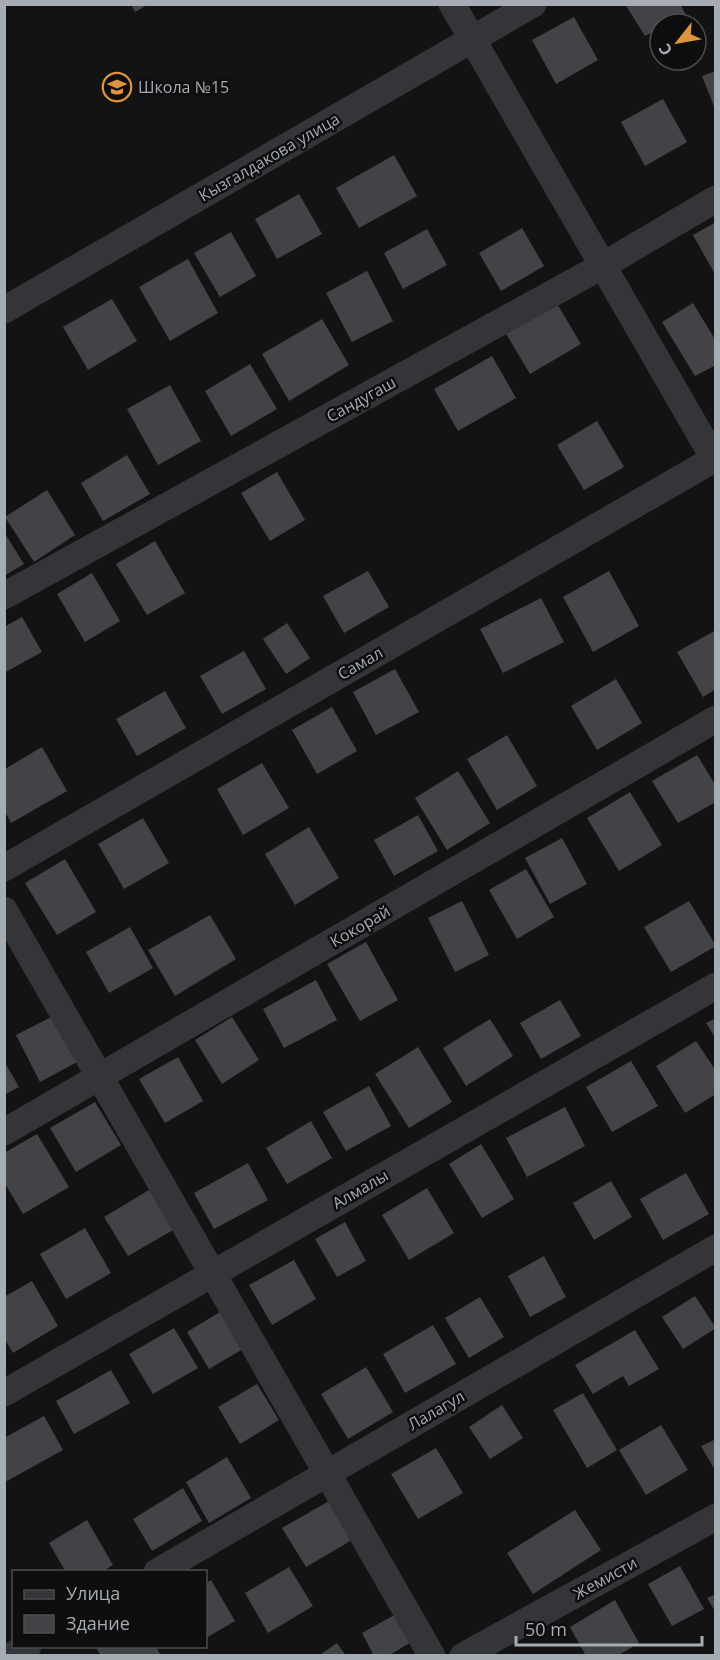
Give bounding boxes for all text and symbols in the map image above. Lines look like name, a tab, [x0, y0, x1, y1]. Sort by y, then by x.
north arrow	[648, 12, 708, 72]
text: С	[653, 40, 677, 60]
school or university icon: Школа №15	[101, 71, 133, 103]
place label: Школа №15	[138, 76, 229, 98]
street label: Кызгалдакова улица	[195, 108, 343, 206]
street label: Сандугаш	[322, 371, 400, 427]
street label: Самал	[333, 641, 387, 685]
street label: Кокорай	[326, 900, 394, 952]
street label: Алмалы	[328, 1164, 392, 1214]
street label: Лалагул	[404, 1385, 468, 1435]
street label: Жемисти	[569, 1551, 641, 1605]
legend	[12, 1570, 207, 1648]
text: Улица	[66, 1581, 120, 1605]
scale bar	[516, 1609, 702, 1647]
text: Здание	[66, 1611, 130, 1635]
text: 50 m	[525, 1617, 567, 1641]

